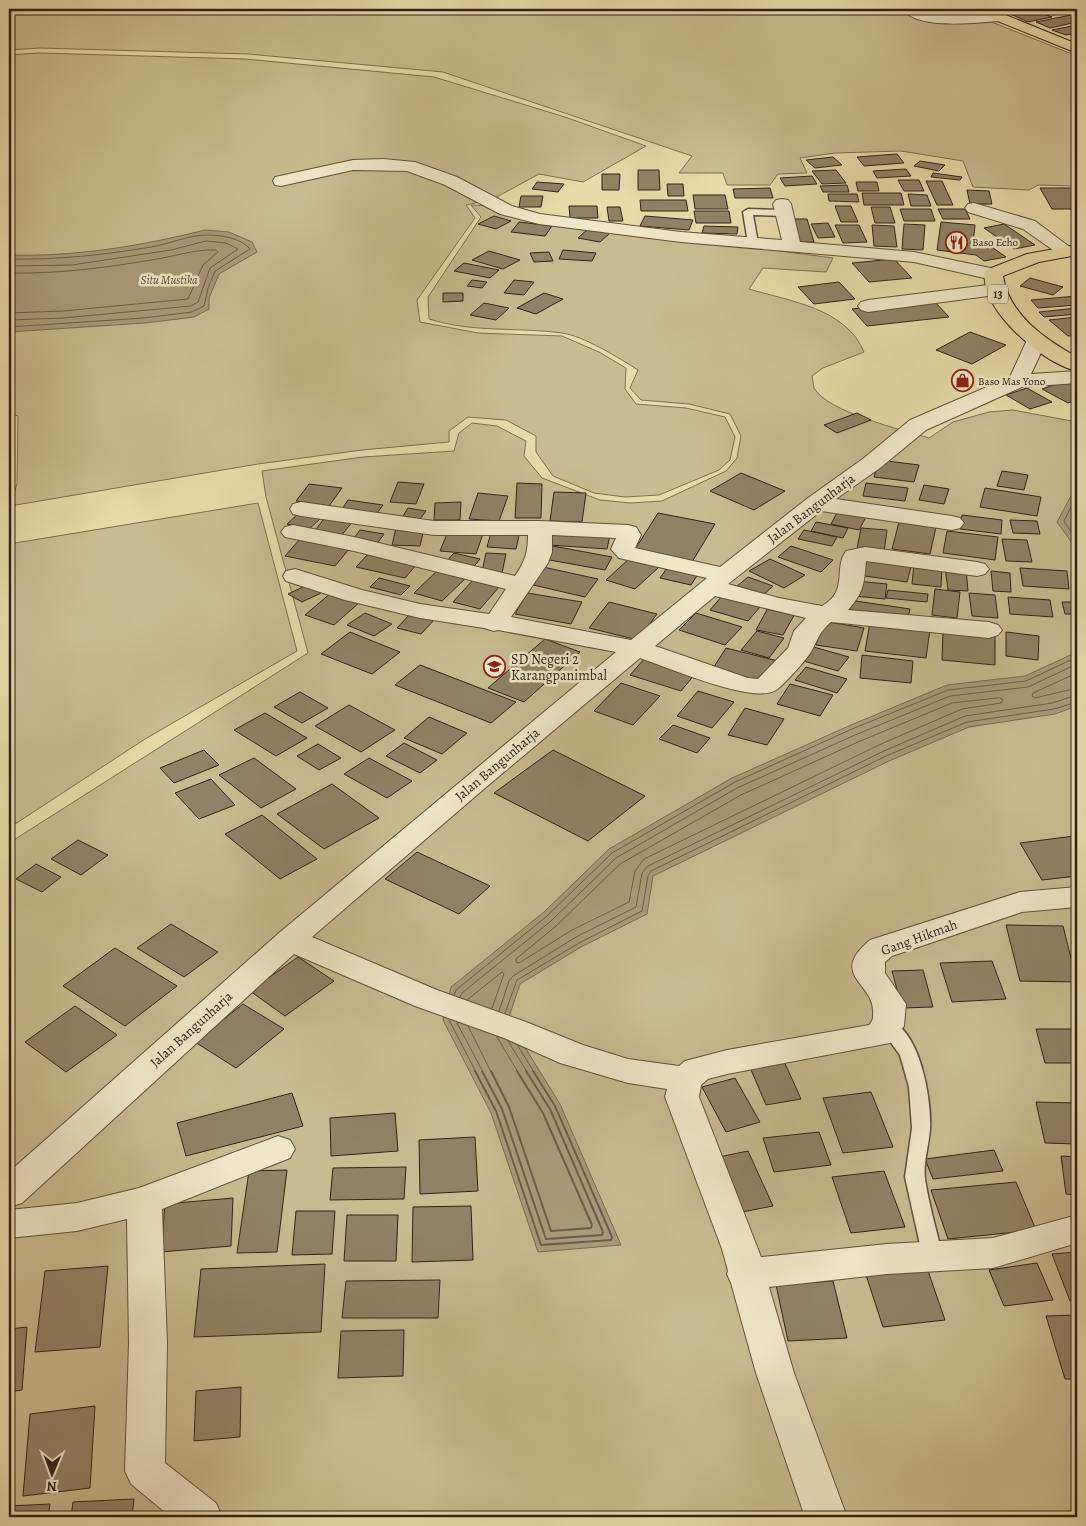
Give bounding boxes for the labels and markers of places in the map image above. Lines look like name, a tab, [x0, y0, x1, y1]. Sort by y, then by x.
restaurant icon: Baso Echo	[944, 230, 968, 254]
place label: Baso Echo	[972, 235, 1019, 250]
shop icon: Baso Mas Yono	[950, 369, 974, 393]
place label: Baso Mas Yono	[978, 374, 1046, 389]
place label: SD Negeri 2 Karangpanimbal	[511, 650, 607, 685]
school or university icon: SD Negeri 2 Karangpanimbal	[483, 655, 507, 679]

